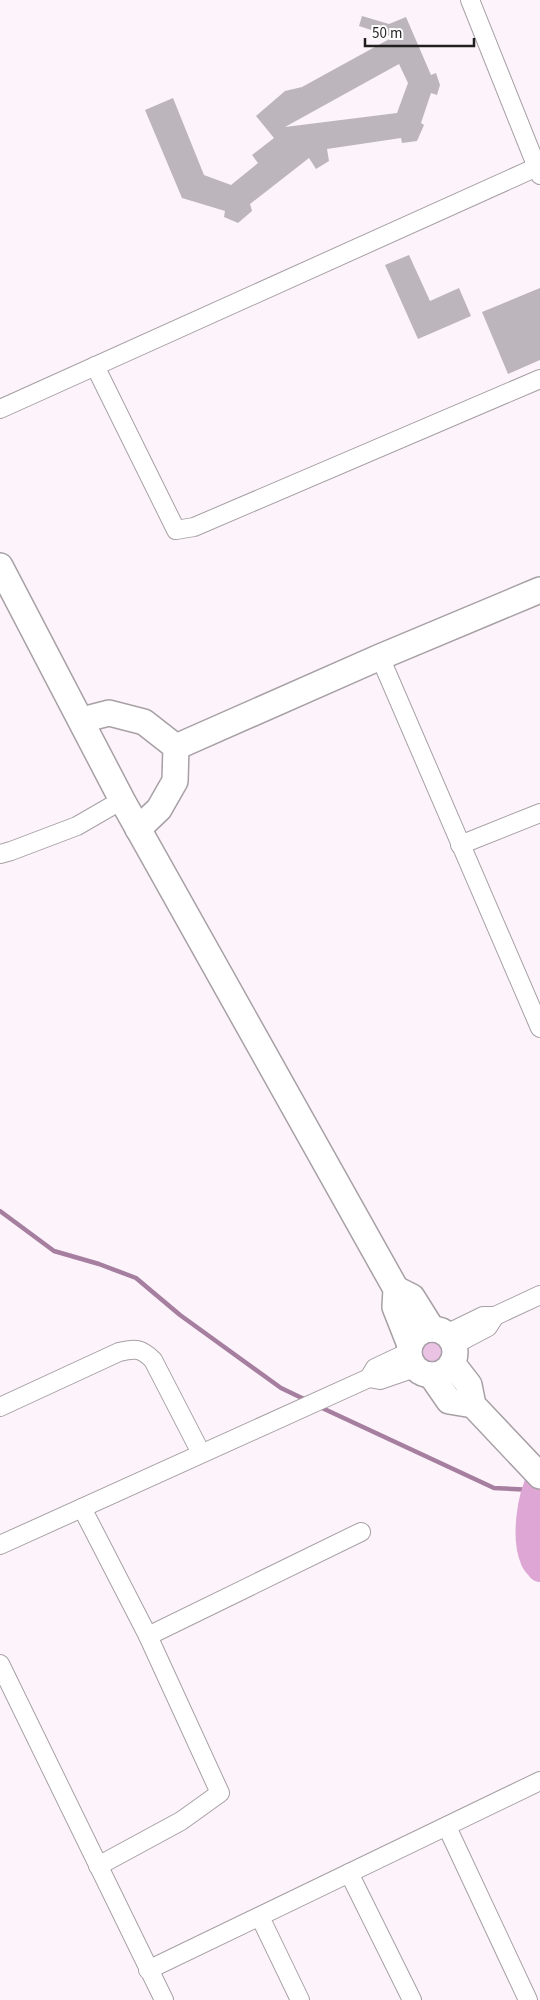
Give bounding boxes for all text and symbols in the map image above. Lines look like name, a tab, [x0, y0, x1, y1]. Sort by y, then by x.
scale bar	[365, 15, 474, 47]
text: 50 m	[372, 23, 402, 44]

